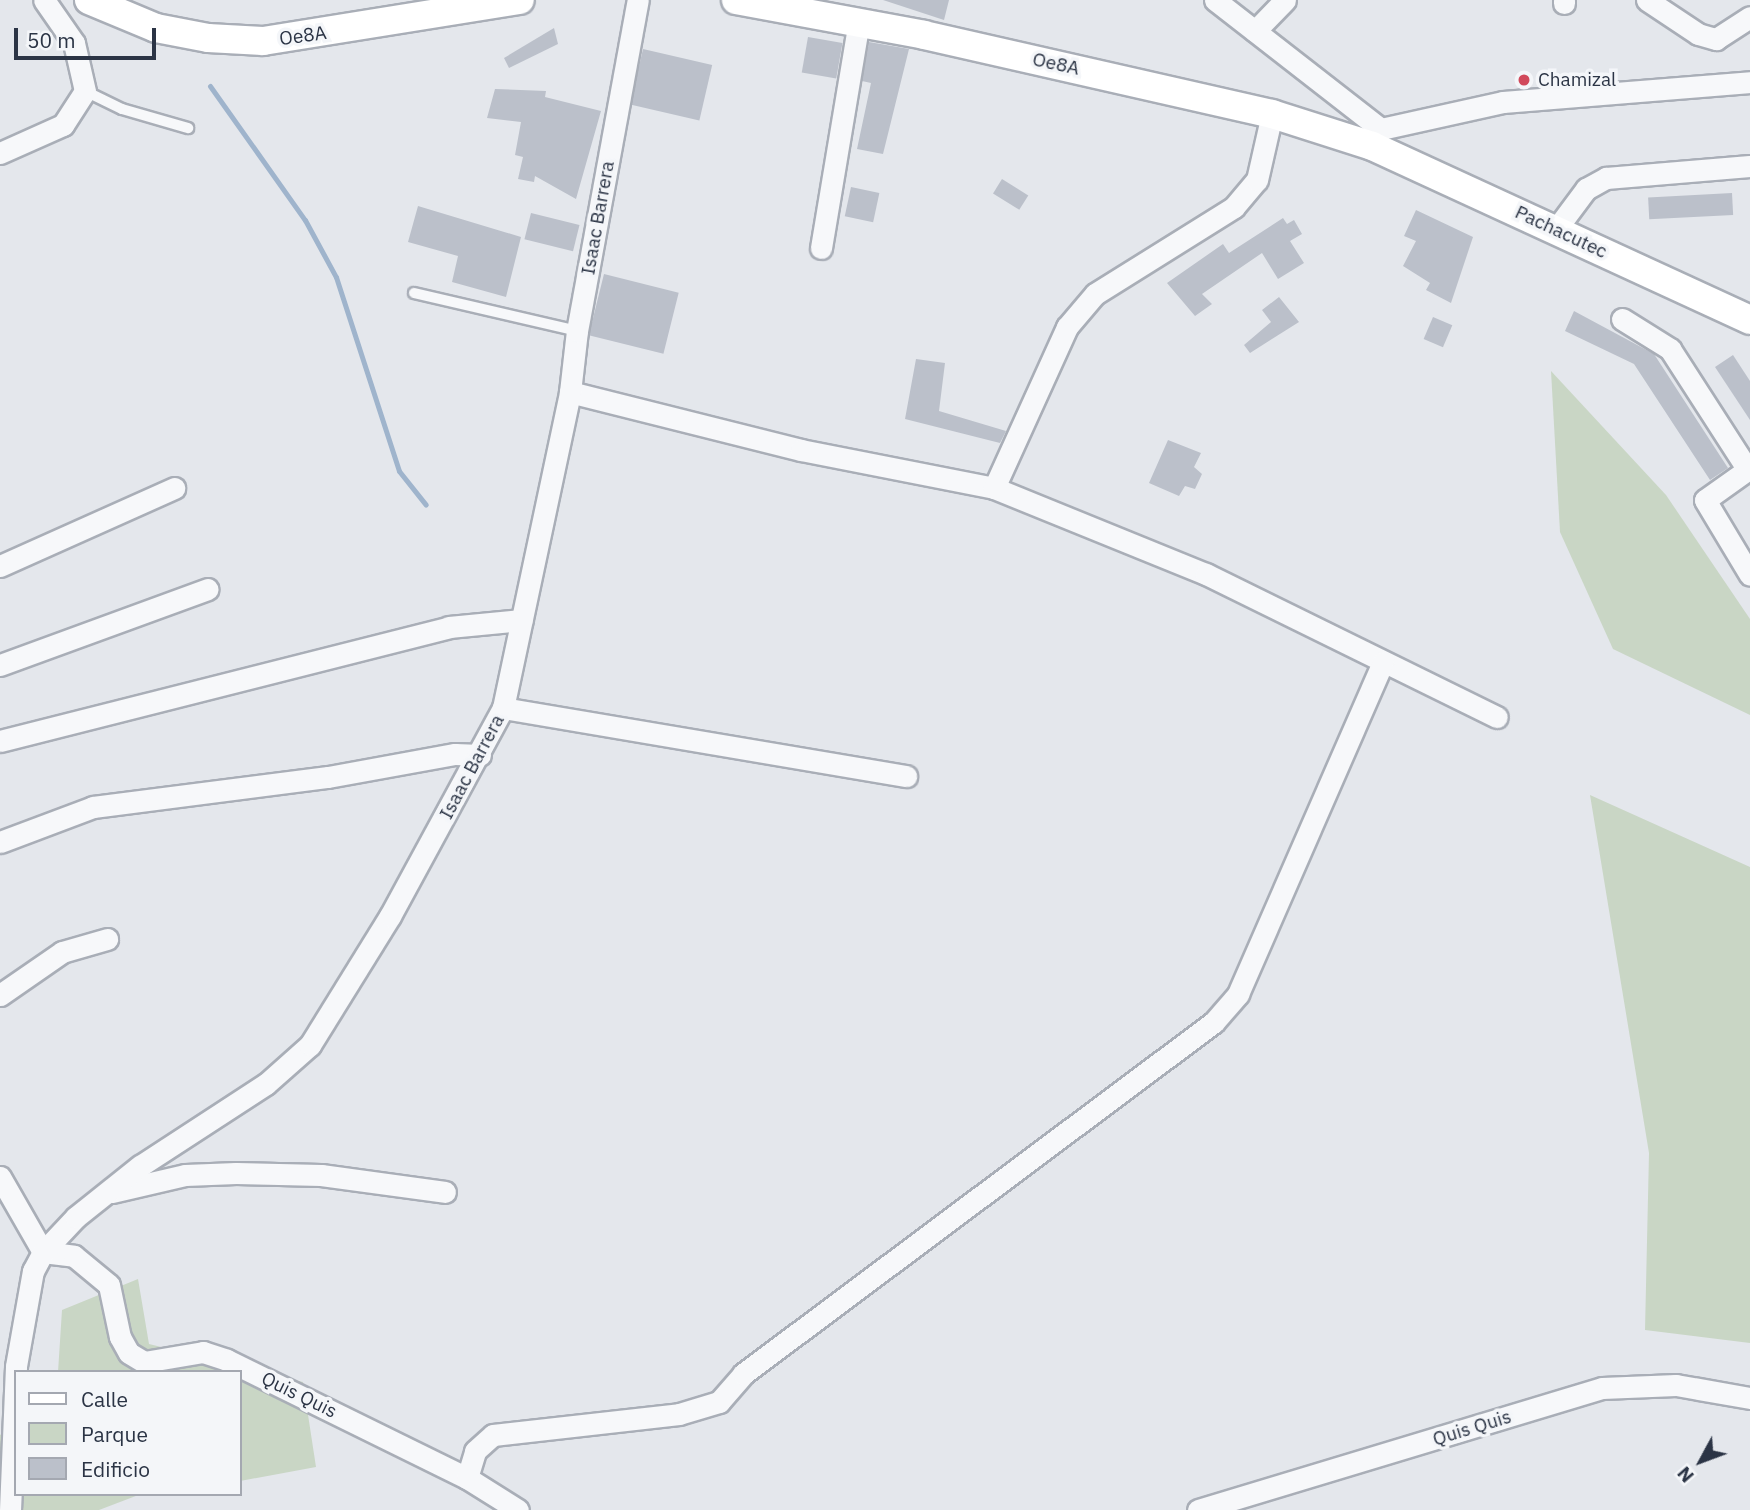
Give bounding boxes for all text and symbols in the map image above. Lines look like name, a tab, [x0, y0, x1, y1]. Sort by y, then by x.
scale bar	[18, 14, 159, 58]
street label: Oe8A	[278, 21, 328, 51]
text: 50 m	[27, 26, 76, 54]
street label: Oe8A	[1030, 48, 1082, 80]
place label: Chamizal	[1538, 69, 1616, 91]
marker: Chamizal	[1516, 72, 1532, 88]
street label: Isaac Barrera	[577, 159, 619, 277]
street label: Pachacutec	[1511, 201, 1611, 263]
street label: Isaac Barrera	[435, 711, 509, 823]
street label: Quis Quis	[258, 1367, 340, 1423]
legend	[14, 1370, 242, 1496]
text: Calle	[81, 1385, 128, 1413]
street label: Quis Quis	[1430, 1405, 1514, 1451]
text: Parque	[81, 1420, 148, 1448]
north arrow	[1666, 1426, 1736, 1496]
text: Edificio	[81, 1455, 150, 1483]
text: N	[1672, 1462, 1699, 1488]

